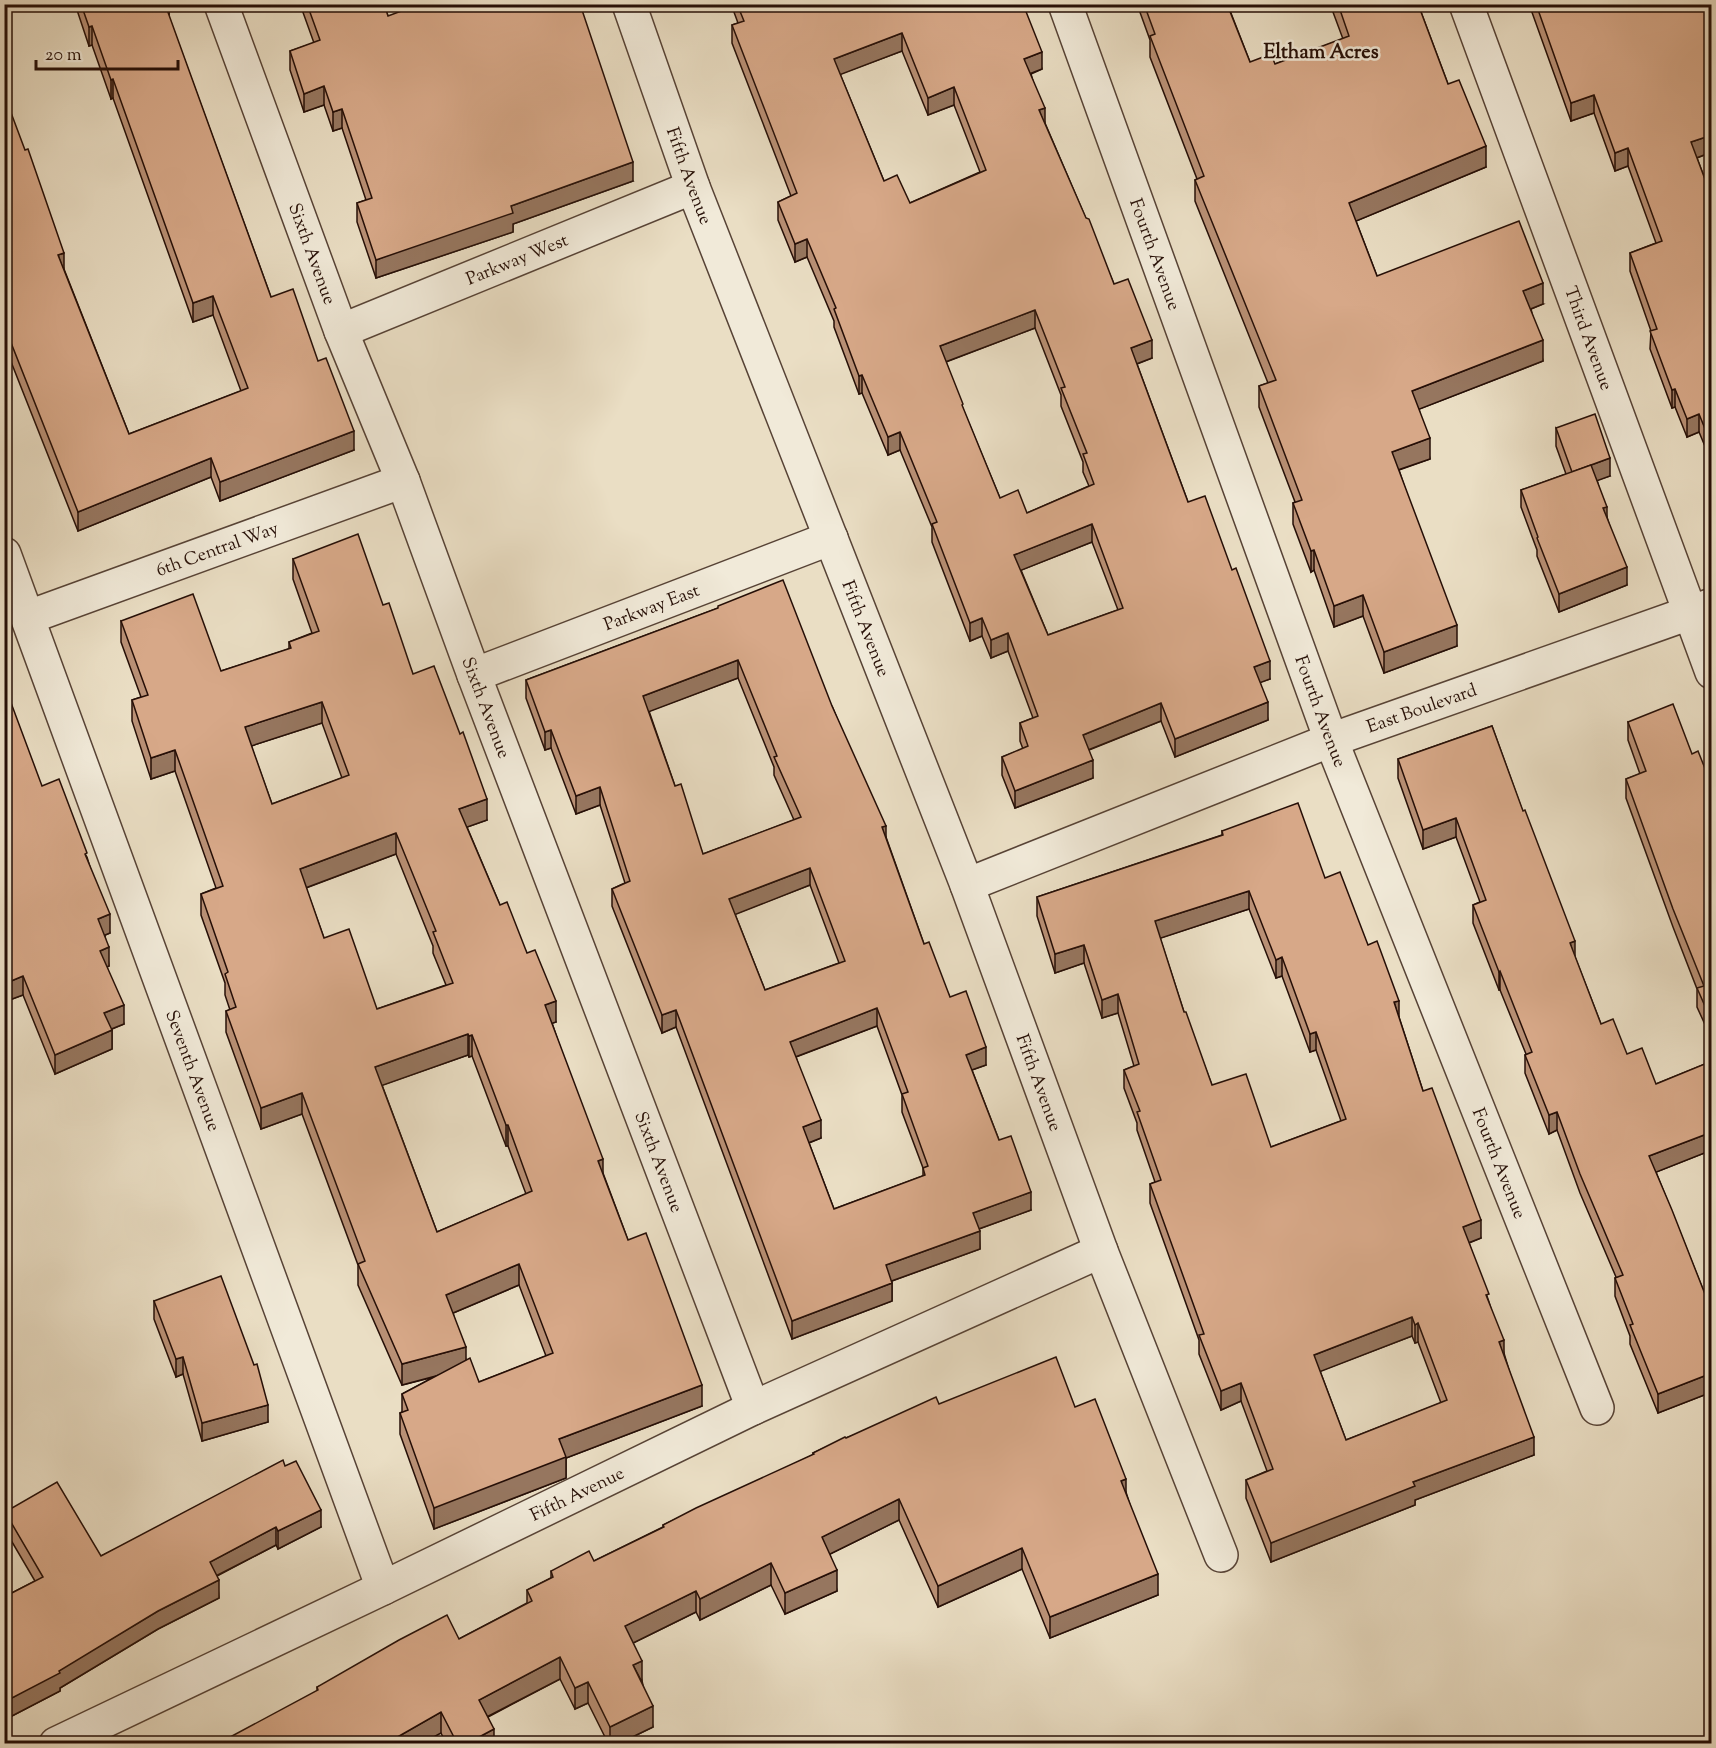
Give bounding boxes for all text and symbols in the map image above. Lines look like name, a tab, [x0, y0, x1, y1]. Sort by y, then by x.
scale bar	[36, 33, 178, 71]
district label: Eltham Acres	[1263, 39, 1379, 68]
text: 20 m	[45, 43, 82, 69]
street label: Fifth Avenue	[658, 124, 718, 229]
street label: Fourth Avenue	[1121, 195, 1186, 314]
street label: Sixth Avenue	[280, 200, 341, 309]
street label: Parkway West	[463, 228, 573, 293]
street label: Third Avenue	[1556, 283, 1618, 394]
street label: 6th Central Way	[153, 516, 282, 585]
street label: Fifth Avenue	[834, 577, 895, 681]
street label: Parkway East	[600, 579, 704, 639]
street label: Fourth Avenue	[1287, 652, 1352, 772]
street label: Sixth Avenue	[454, 654, 516, 763]
street label: East Boulevard	[1364, 678, 1481, 741]
street label: Seventh Avenue	[157, 1007, 226, 1135]
street label: Fifth Avenue	[1008, 1031, 1067, 1135]
street label: Fourth Avenue	[1464, 1104, 1531, 1223]
street label: Sixth Avenue	[626, 1108, 688, 1217]
street label: Fifth Avenue	[526, 1461, 629, 1529]

